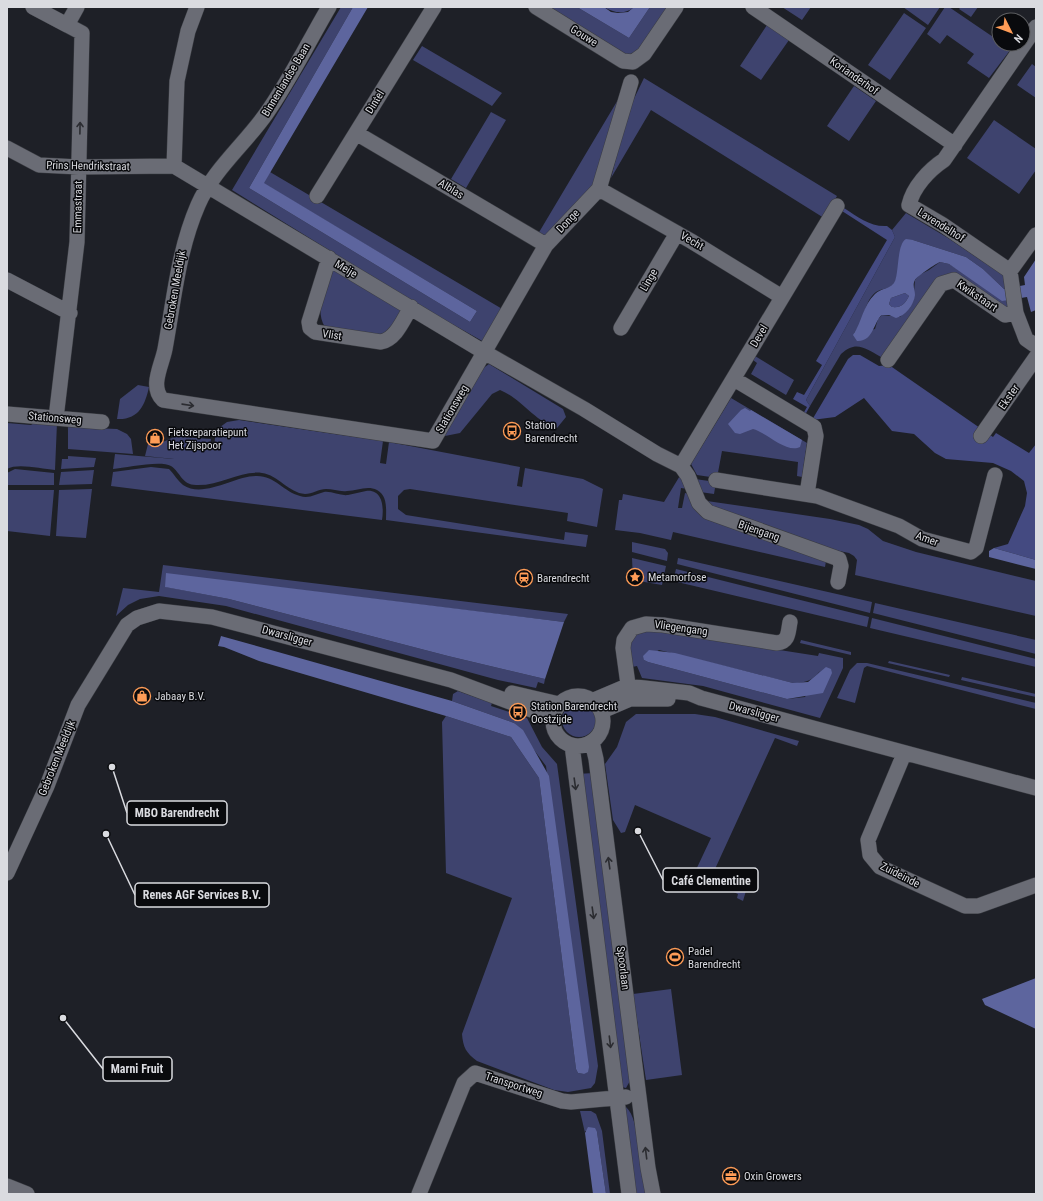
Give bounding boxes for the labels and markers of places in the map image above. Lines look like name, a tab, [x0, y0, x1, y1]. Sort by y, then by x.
place label: Station Barendrecht	[525, 419, 578, 445]
bus stop icon: Station Barendrecht	[502, 421, 522, 441]
place label: Fietsreparatiepunt Het Zijspoor	[168, 426, 247, 452]
shop icon: Fietsreparatiepunt Het Zijspoor	[145, 428, 165, 448]
place icon: Metamorfose	[625, 567, 645, 587]
station icon: Barendrecht	[514, 568, 534, 588]
place label: Metamorfose	[648, 571, 706, 584]
place label: Barendrecht	[537, 572, 590, 585]
shop icon: Jabaay B.V.	[132, 686, 152, 706]
place label: Jabaay B.V.	[155, 690, 205, 703]
place label: Station Barendrecht Oostzijde	[531, 700, 617, 726]
bus stop icon: Station Barendrecht Oostzijde	[508, 702, 528, 722]
callout: MBO Barendrecht	[127, 801, 227, 825]
callout: Café Clementine	[663, 868, 758, 892]
callout: Renes AGF Services B.V.	[135, 883, 269, 907]
place label: Padel Barendrecht	[688, 945, 741, 971]
sports icon: Padel Barendrecht	[665, 947, 685, 967]
callout: Marni Fruit	[103, 1057, 172, 1081]
office icon: Oxin Growers	[721, 1166, 741, 1186]
place label: Oxin Growers	[744, 1170, 802, 1183]

